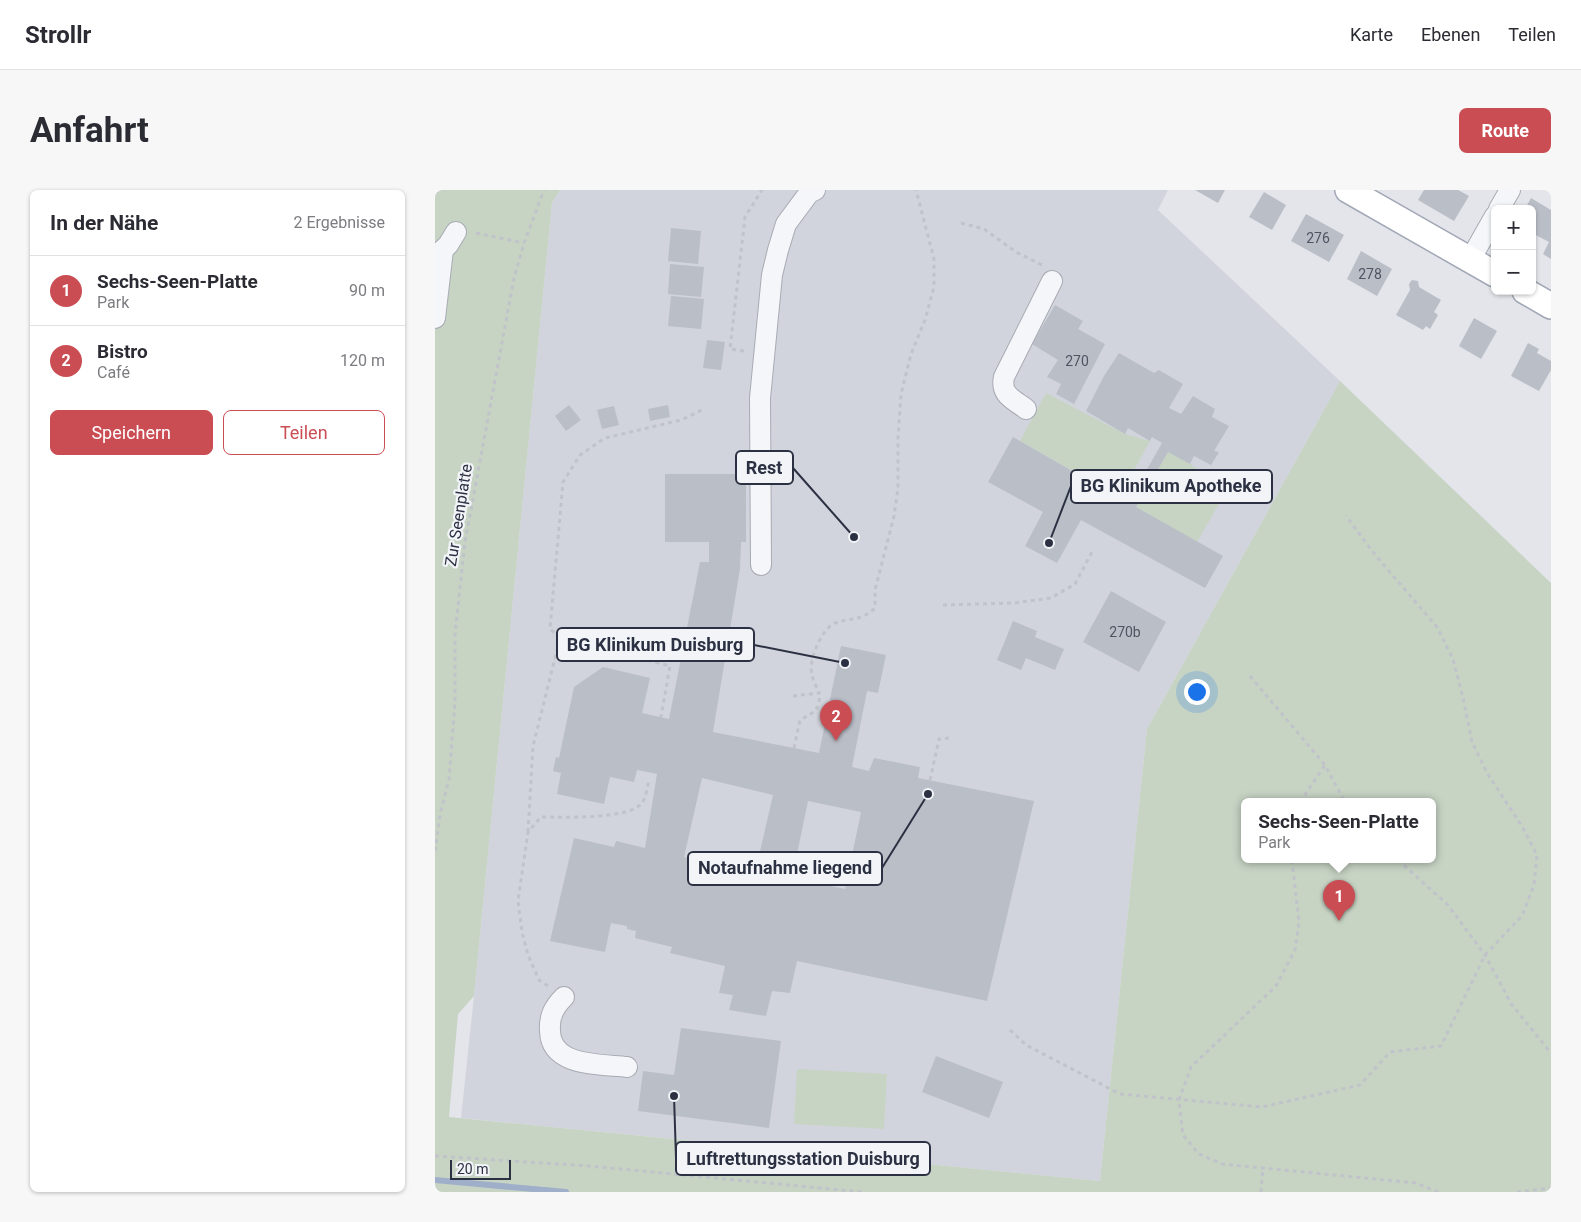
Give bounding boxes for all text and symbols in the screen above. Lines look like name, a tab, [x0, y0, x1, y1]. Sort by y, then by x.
text: Strollr	[25, 21, 91, 49]
text: Karte	[1350, 24, 1393, 45]
text: Ebenen	[1421, 24, 1480, 45]
text: Teilen	[1508, 24, 1556, 45]
button: Route	[1459, 108, 1551, 153]
text: Anfahrt	[30, 110, 149, 151]
map controls	[1491, 205, 1536, 295]
button: +	[1491, 205, 1536, 250]
text: In der Nähe	[50, 211, 158, 235]
text: 2 Ergebnisse	[293, 213, 385, 232]
house number: 276	[1306, 230, 1330, 246]
button: −	[1491, 250, 1536, 295]
house number: 278	[1358, 266, 1382, 282]
text: Sechs-Seen-Platte	[97, 270, 258, 293]
text: 1	[61, 281, 71, 300]
text: 90 m	[349, 281, 385, 300]
text: Park	[97, 293, 129, 312]
text: Bistro	[97, 340, 148, 363]
text: 2	[61, 351, 71, 370]
text: 120 m	[340, 351, 385, 370]
house number: 270	[1065, 353, 1089, 369]
text: Café	[97, 363, 130, 382]
button: Speichern	[50, 410, 213, 455]
button: Teilen	[223, 410, 385, 455]
callout: Rest	[736, 451, 793, 484]
text: Rest	[746, 457, 782, 478]
street label: Zur Seenplatte	[441, 462, 476, 568]
callout: BG Klinikum Apotheke	[1071, 470, 1272, 503]
text: BG Klinikum Apotheke	[1081, 475, 1262, 496]
house number: 270b	[1109, 624, 1141, 640]
callout: BG Klinikum Duisburg	[557, 628, 754, 661]
text: BG Klinikum Duisburg	[567, 634, 743, 655]
your location	[1184, 679, 1210, 705]
pin: 2	[820, 700, 852, 741]
popup	[1241, 798, 1436, 863]
text: Sechs-Seen-Platte	[1258, 810, 1419, 833]
text: Park	[1258, 833, 1290, 852]
callout: Notaufnahme liegend	[688, 852, 882, 885]
text: Notaufnahme liegend	[698, 857, 872, 878]
pin: 1	[1323, 880, 1355, 921]
callout: Luftrettungsstation Duisburg	[676, 1142, 930, 1175]
text: Luftrettungsstation Duisburg	[686, 1148, 920, 1169]
scale bar	[450, 1157, 511, 1180]
text: 20 m	[457, 1161, 489, 1177]

